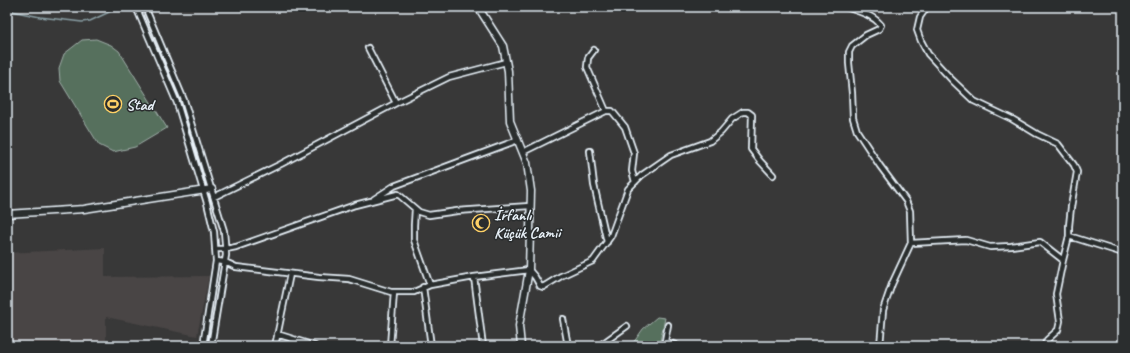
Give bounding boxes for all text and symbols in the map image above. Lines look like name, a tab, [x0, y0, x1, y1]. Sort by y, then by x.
sports icon: Stad	[103, 94, 123, 114]
place label: Stad	[126, 95, 156, 115]
place label: İrfanlı Küçük Camii	[494, 205, 563, 243]
mosque icon: İrfanlı Küçük Camii	[471, 213, 491, 233]

